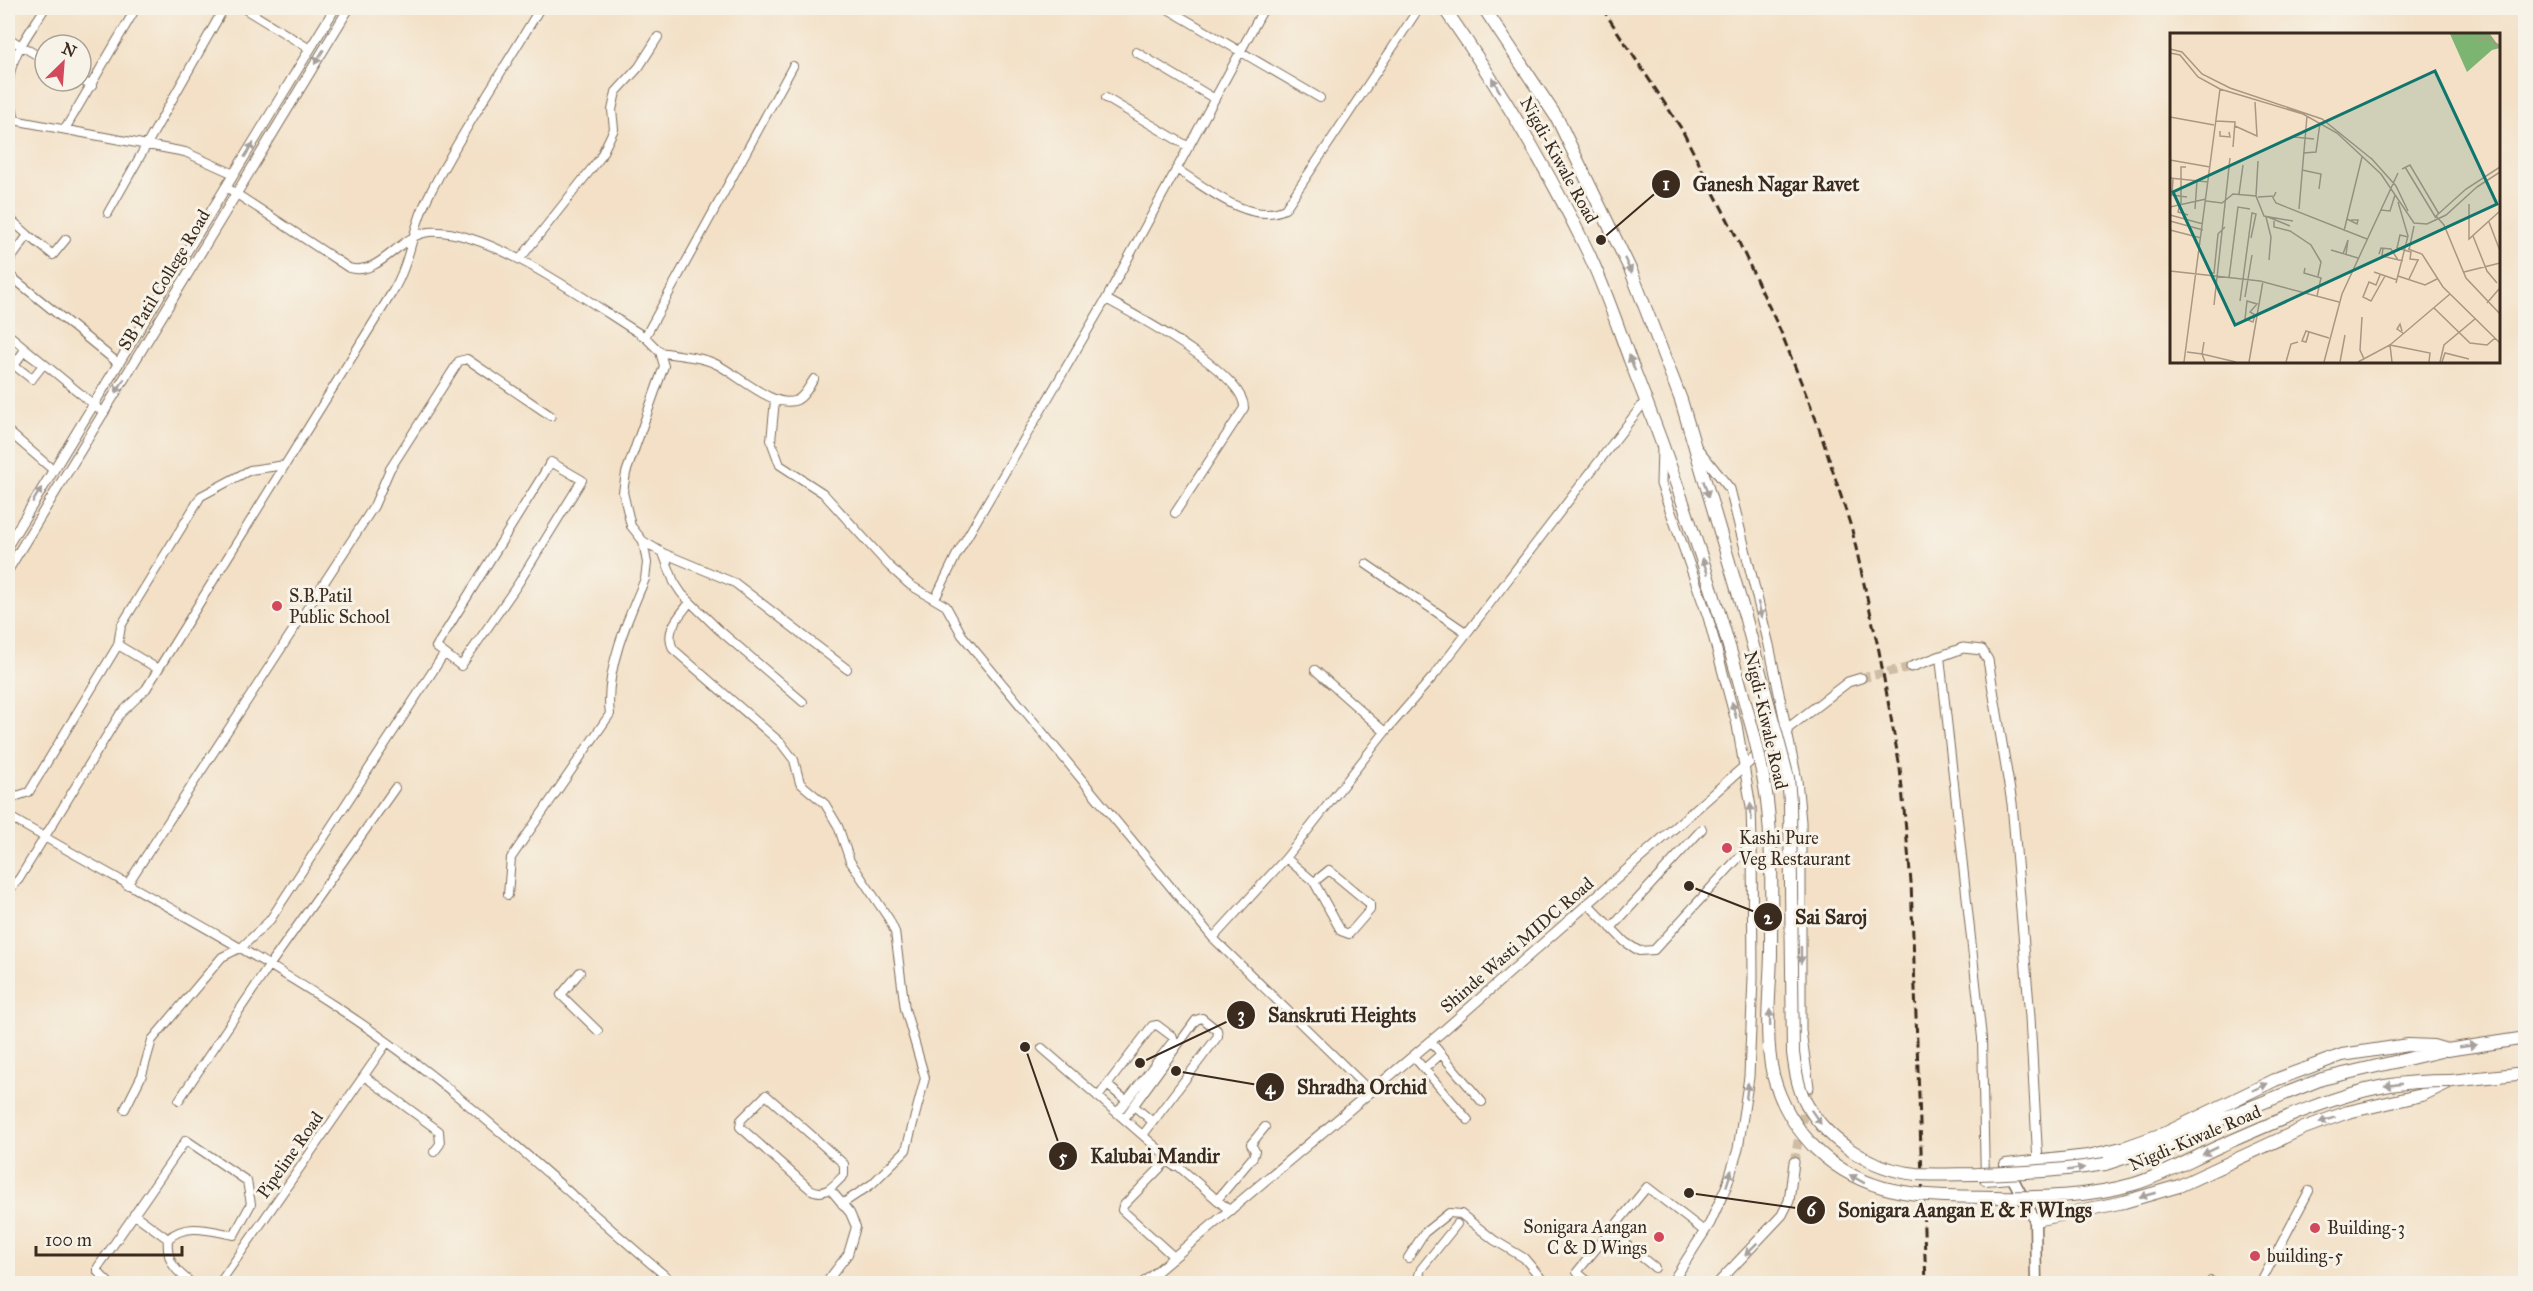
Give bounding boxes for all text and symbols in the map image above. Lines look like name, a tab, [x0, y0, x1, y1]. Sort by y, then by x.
north arrow	[33, 33, 93, 93]
inset map	[2170, 33, 2500, 363]
text: N	[59, 38, 80, 62]
one-way arrow	[313, 49, 324, 65]
one-way arrow	[1492, 77, 1502, 94]
street label: Nigdi-Kiwale Road	[1514, 93, 1603, 228]
one-way arrow	[244, 142, 255, 158]
callout: Ganesh Nagar Ravet	[1651, 165, 1871, 203]
text: Ganesh Nagar Ravet	[1693, 172, 1860, 197]
text: 1	[1662, 173, 1670, 195]
street label: SB Patil College Road	[113, 206, 216, 355]
one-way arrow	[1623, 257, 1633, 275]
one-way arrow	[1626, 353, 1636, 371]
one-way arrow	[115, 378, 126, 394]
one-way arrow	[1702, 480, 1711, 498]
one-way arrow	[32, 487, 43, 503]
one-way arrow	[1699, 557, 1709, 575]
place label: S.B.Patil Public School	[289, 585, 390, 628]
marker: S.B.Patil Public School	[270, 599, 284, 613]
one-way arrow	[1756, 601, 1766, 619]
street label: Nigdi-Kiwale Road	[1738, 649, 1793, 792]
one-way arrow	[1728, 701, 1738, 719]
one-way arrow	[1746, 803, 1756, 822]
place label: Kashi Pure Veg Restaurant	[1738, 827, 1851, 871]
marker: Kashi Pure Veg Restaurant	[1720, 841, 1734, 855]
street label: Shinde Wasti MIDC Road	[1436, 872, 1598, 1018]
callout: Sai Saroj	[1753, 898, 1879, 936]
text: Sai Saroj	[1795, 905, 1867, 930]
text: 2	[1764, 907, 1774, 929]
one-way arrow	[1796, 945, 1806, 964]
callout: Sanskruti Heights	[1226, 996, 1428, 1034]
text: Sanskruti Heights	[1268, 1003, 1417, 1028]
text: 3	[1237, 1004, 1245, 1027]
one-way arrow	[1765, 1009, 1774, 1028]
one-way arrow	[2458, 1041, 2477, 1050]
callout: Shradha Orchid	[1255, 1068, 1439, 1106]
text: Shradha Orchid	[1297, 1075, 1428, 1099]
text: 4	[1265, 1077, 1276, 1100]
one-way arrow	[2383, 1080, 2402, 1089]
one-way arrow	[1742, 1081, 1752, 1100]
one-way arrow	[2251, 1083, 2268, 1092]
street label: Nigdi-Kiwale Road	[2126, 1100, 2265, 1177]
street label: Pipeline Road	[252, 1107, 328, 1203]
one-way arrow	[1810, 1108, 1822, 1124]
one-way arrow	[2318, 1115, 2336, 1125]
callout: Kalubai Mandir	[1048, 1137, 1232, 1175]
text: Kalubai Mandir	[1090, 1144, 1220, 1168]
text: 5	[1059, 1146, 1068, 1168]
one-way arrow	[2201, 1146, 2218, 1156]
one-way arrow	[2067, 1164, 2086, 1173]
one-way arrow	[1725, 1169, 1735, 1187]
one-way arrow	[1849, 1174, 1866, 1184]
callout: Sonigara Aangan E & F WIngs	[1796, 1191, 2104, 1229]
one-way arrow	[2138, 1191, 2156, 1200]
text: Sonigara Aangan E & F WIngs	[1838, 1198, 2093, 1223]
text: 6	[1806, 1199, 1816, 1221]
place label: Sonigara Aangan C & D Wings	[1523, 1216, 1647, 1260]
place label: Building-3	[2327, 1217, 2405, 1240]
scale bar	[36, 1219, 182, 1257]
marker: Building-3	[2308, 1221, 2322, 1235]
text: 100 m	[45, 1229, 92, 1251]
marker: Sonigara Aangan C & D Wings	[1652, 1230, 1666, 1244]
one-way arrow	[1744, 1242, 1758, 1256]
place label: building-5	[2267, 1245, 2344, 1268]
marker: building-5	[2248, 1249, 2262, 1263]

